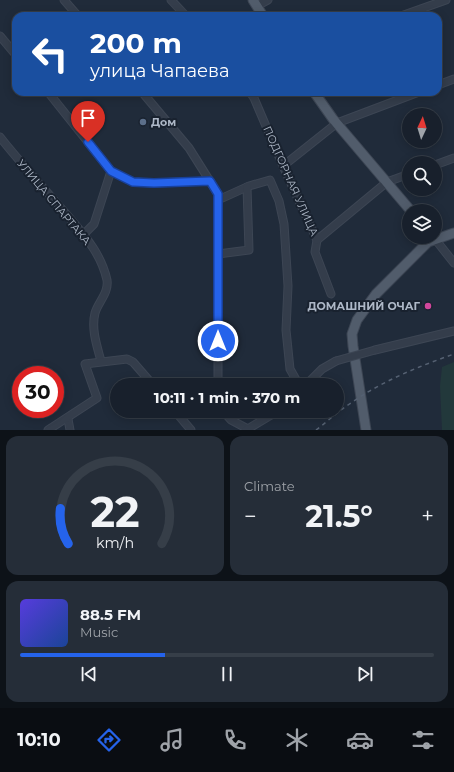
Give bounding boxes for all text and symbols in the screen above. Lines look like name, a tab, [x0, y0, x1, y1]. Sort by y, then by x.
text: 200 m	[90, 26, 182, 60]
icon: left	[24, 28, 76, 80]
text: улица Чапаева	[90, 60, 229, 82]
pin	[71, 101, 105, 142]
icon: arrive	[77, 107, 99, 129]
north arrow	[402, 108, 442, 148]
map controls	[402, 108, 442, 244]
place label: Дом	[151, 115, 176, 129]
marker: Дом	[138, 117, 148, 127]
street label: ПОДГОРНАЯ УЛИЦА	[260, 124, 322, 239]
street label: УЛИЦА СПАРТАКА	[14, 156, 94, 248]
button: search	[402, 156, 442, 196]
button: layers	[402, 204, 442, 244]
place label: ДОМАШНИЙ ОЧАГ	[307, 299, 420, 313]
marker: ДОМАШНИЙ ОЧАГ	[423, 301, 433, 311]
position arrow	[197, 320, 239, 362]
speed limit sign: 30	[12, 366, 64, 418]
text: 10:11 · 1 min · 370 m	[154, 388, 300, 407]
text: Climate	[244, 478, 295, 494]
text: 22	[90, 486, 140, 536]
text: 21.5°	[305, 498, 373, 535]
text: −	[244, 503, 257, 530]
text: +	[421, 503, 434, 530]
text: km/h	[96, 533, 134, 551]
text: 88.5 FM	[80, 605, 141, 624]
text: Music	[80, 624, 118, 640]
icon: previous	[78, 663, 100, 685]
icon: pause	[216, 663, 238, 685]
icon: next	[354, 663, 376, 685]
icon: directions	[95, 726, 123, 754]
icon: music	[158, 726, 186, 754]
icon: phone	[221, 726, 249, 754]
icon: climate	[283, 726, 311, 754]
icon: car	[346, 726, 374, 754]
icon: filters	[409, 726, 437, 754]
text: 10:10	[17, 729, 61, 751]

